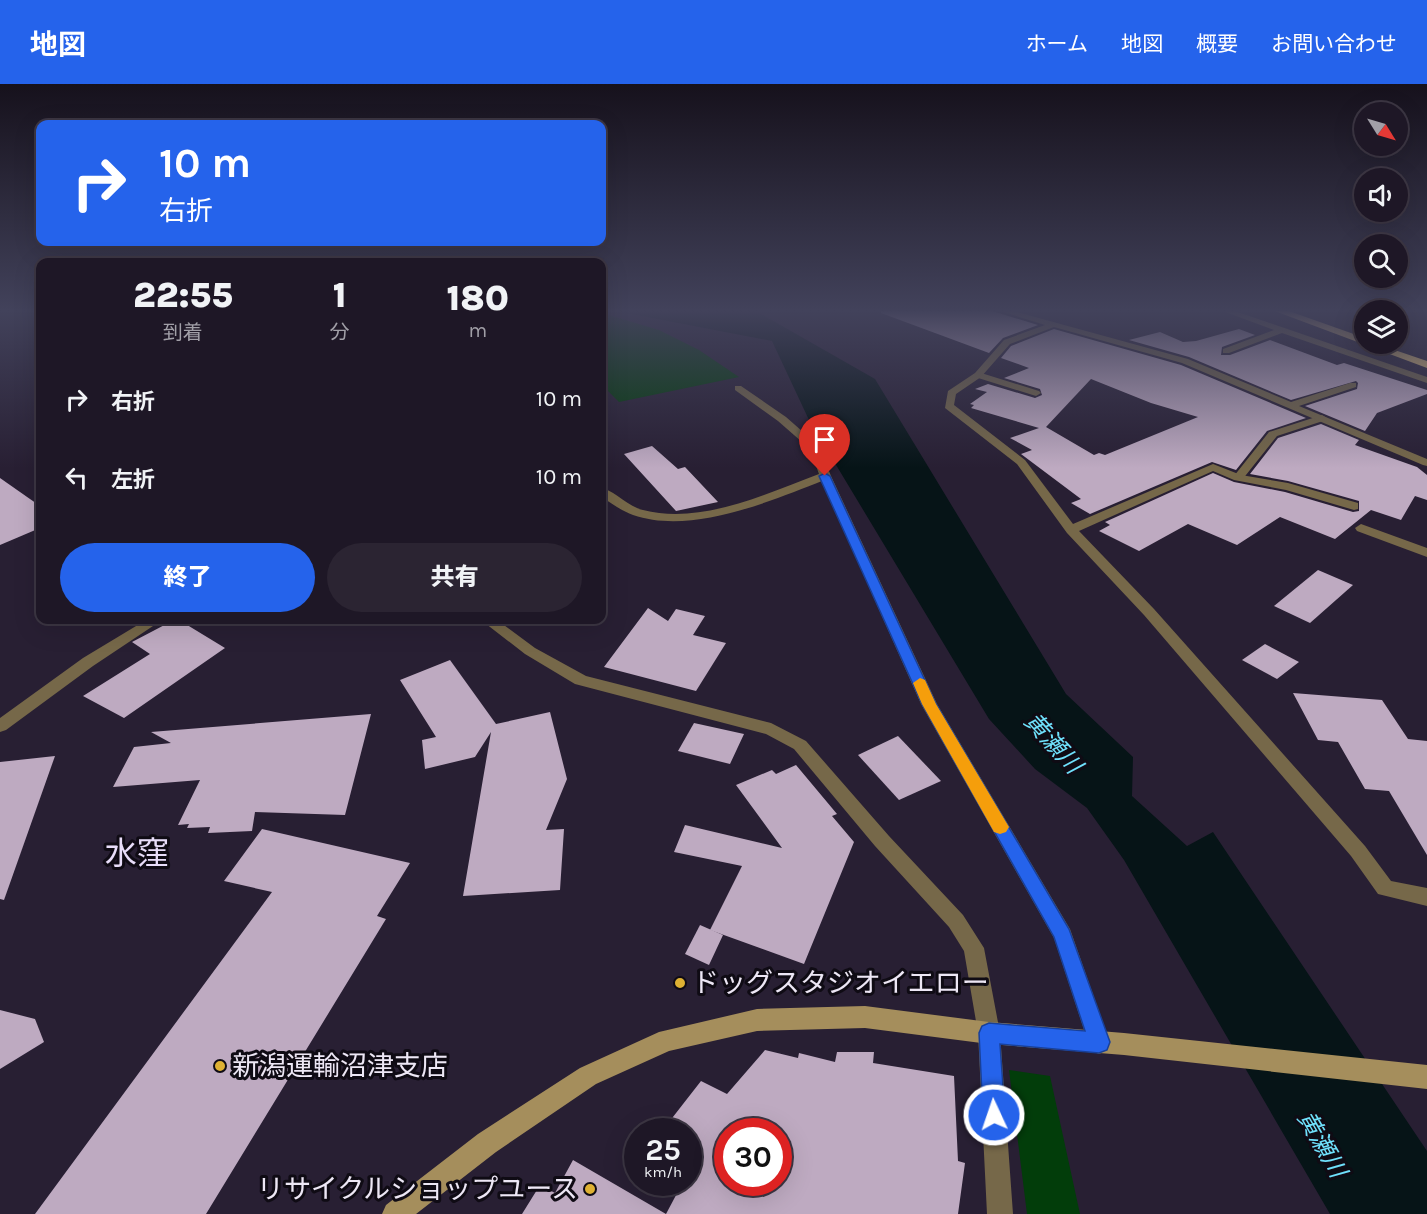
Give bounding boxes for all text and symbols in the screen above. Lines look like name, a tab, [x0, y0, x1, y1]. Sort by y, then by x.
text: 地図	[30, 28, 86, 61]
text: ホーム	[1026, 32, 1088, 56]
text: 地図	[1121, 32, 1163, 56]
text: 概要	[1196, 32, 1238, 56]
text: お問い合わせ	[1271, 32, 1397, 56]
north arrow	[1354, 102, 1408, 156]
map controls	[1354, 102, 1408, 354]
text: 10 m	[159, 138, 251, 188]
icon: right	[60, 144, 138, 222]
button: sound	[1354, 168, 1408, 222]
text: 右折	[159, 195, 213, 227]
button: search	[1354, 234, 1408, 288]
text: 22:55	[133, 274, 233, 316]
text: 1	[333, 274, 347, 316]
text: 180	[447, 277, 509, 319]
button: layers	[1354, 300, 1408, 354]
text: m	[468, 319, 487, 342]
text: 到着	[163, 321, 203, 344]
text: 分	[330, 321, 350, 344]
icon: right	[60, 383, 93, 416]
text: 10 m	[536, 386, 582, 412]
text: 右折	[111, 389, 155, 415]
pin	[799, 414, 850, 476]
icon: arrive	[808, 423, 841, 456]
icon: left	[60, 461, 93, 494]
text: 10 m	[536, 464, 582, 490]
text: 左折	[111, 467, 155, 493]
button: 終了	[60, 543, 315, 612]
button: 共有	[327, 543, 582, 612]
water label: 黄瀬川	[1019, 707, 1090, 781]
district label: 水窪	[105, 835, 169, 872]
place label: ドッグスタジオイエロー	[692, 967, 989, 999]
marker: ドッグスタジオイエロー	[673, 976, 687, 990]
place label: 新潟運輸沼津支店	[232, 1050, 448, 1082]
marker: 新潟運輸沼津支店	[213, 1059, 227, 1073]
position arrow	[962, 1083, 1026, 1147]
water label: 黄瀬川	[1292, 1106, 1354, 1185]
speed limit sign: 30	[714, 1118, 792, 1196]
text: 25	[645, 1132, 681, 1168]
text: km/h	[644, 1163, 682, 1181]
place label: リサイクルショップユース	[257, 1173, 578, 1205]
marker: リサイクルショップユース	[583, 1182, 597, 1196]

